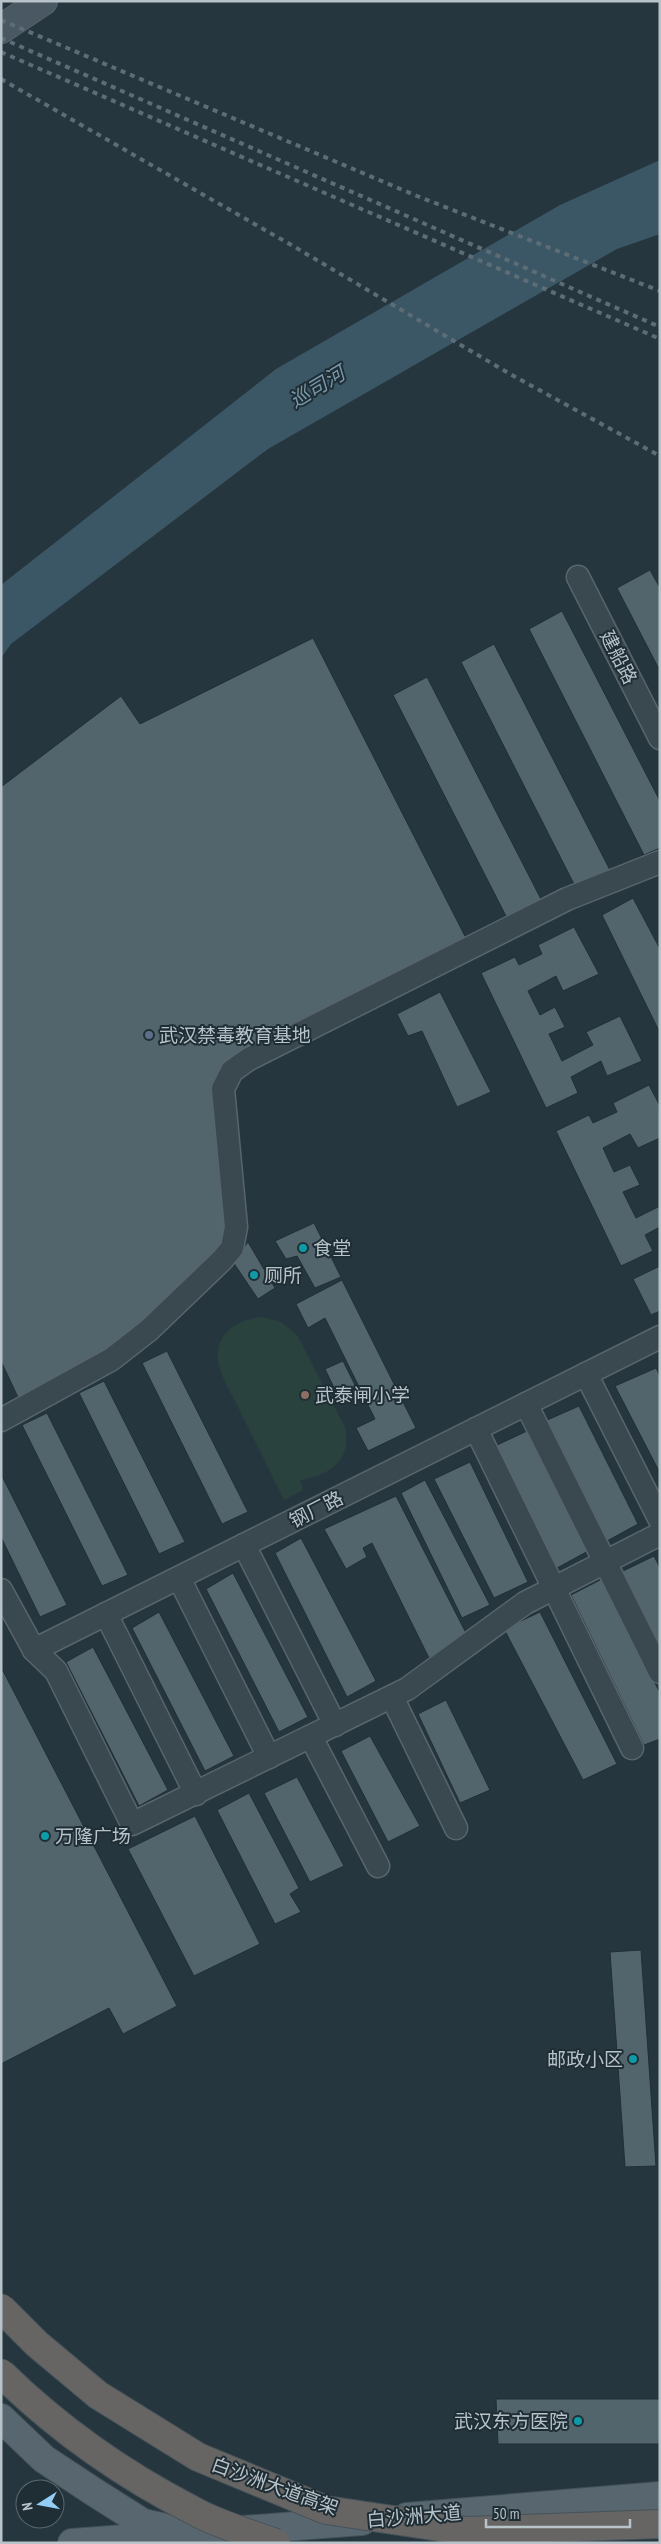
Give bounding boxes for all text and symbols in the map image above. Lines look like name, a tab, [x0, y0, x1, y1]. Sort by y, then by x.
water label: 巡司河	[285, 358, 353, 414]
street label: 建船路	[595, 626, 643, 688]
place label: 武汉禁毒教育基地	[159, 1023, 311, 1047]
marker: 武汉禁毒教育基地	[143, 1029, 155, 1041]
place label: 食堂	[313, 1236, 351, 1260]
marker: 食堂	[297, 1242, 309, 1254]
place label: 厕所	[264, 1263, 302, 1287]
marker: 厕所	[248, 1269, 260, 1281]
place label: 武泰闸小学	[315, 1383, 410, 1407]
marker: 武泰闸小学	[299, 1389, 311, 1401]
street label: 钢厂路	[285, 1485, 347, 1533]
place label: 万隆广场	[55, 1824, 131, 1848]
marker: 万隆广场	[39, 1830, 51, 1842]
place label: 邮政小区	[547, 2047, 623, 2071]
marker: 邮政小区	[627, 2053, 639, 2065]
place label: 武汉东方医院	[454, 2409, 568, 2433]
marker: 武汉东方医院	[572, 2415, 584, 2427]
street label: 白沙洲大道高架	[208, 2452, 342, 2520]
north arrow	[15, 2479, 65, 2529]
scale bar	[486, 2496, 630, 2528]
street label: 白沙洲大道	[366, 2500, 462, 2532]
text: N	[18, 2501, 37, 2512]
text: 50 m	[493, 2504, 519, 2523]

